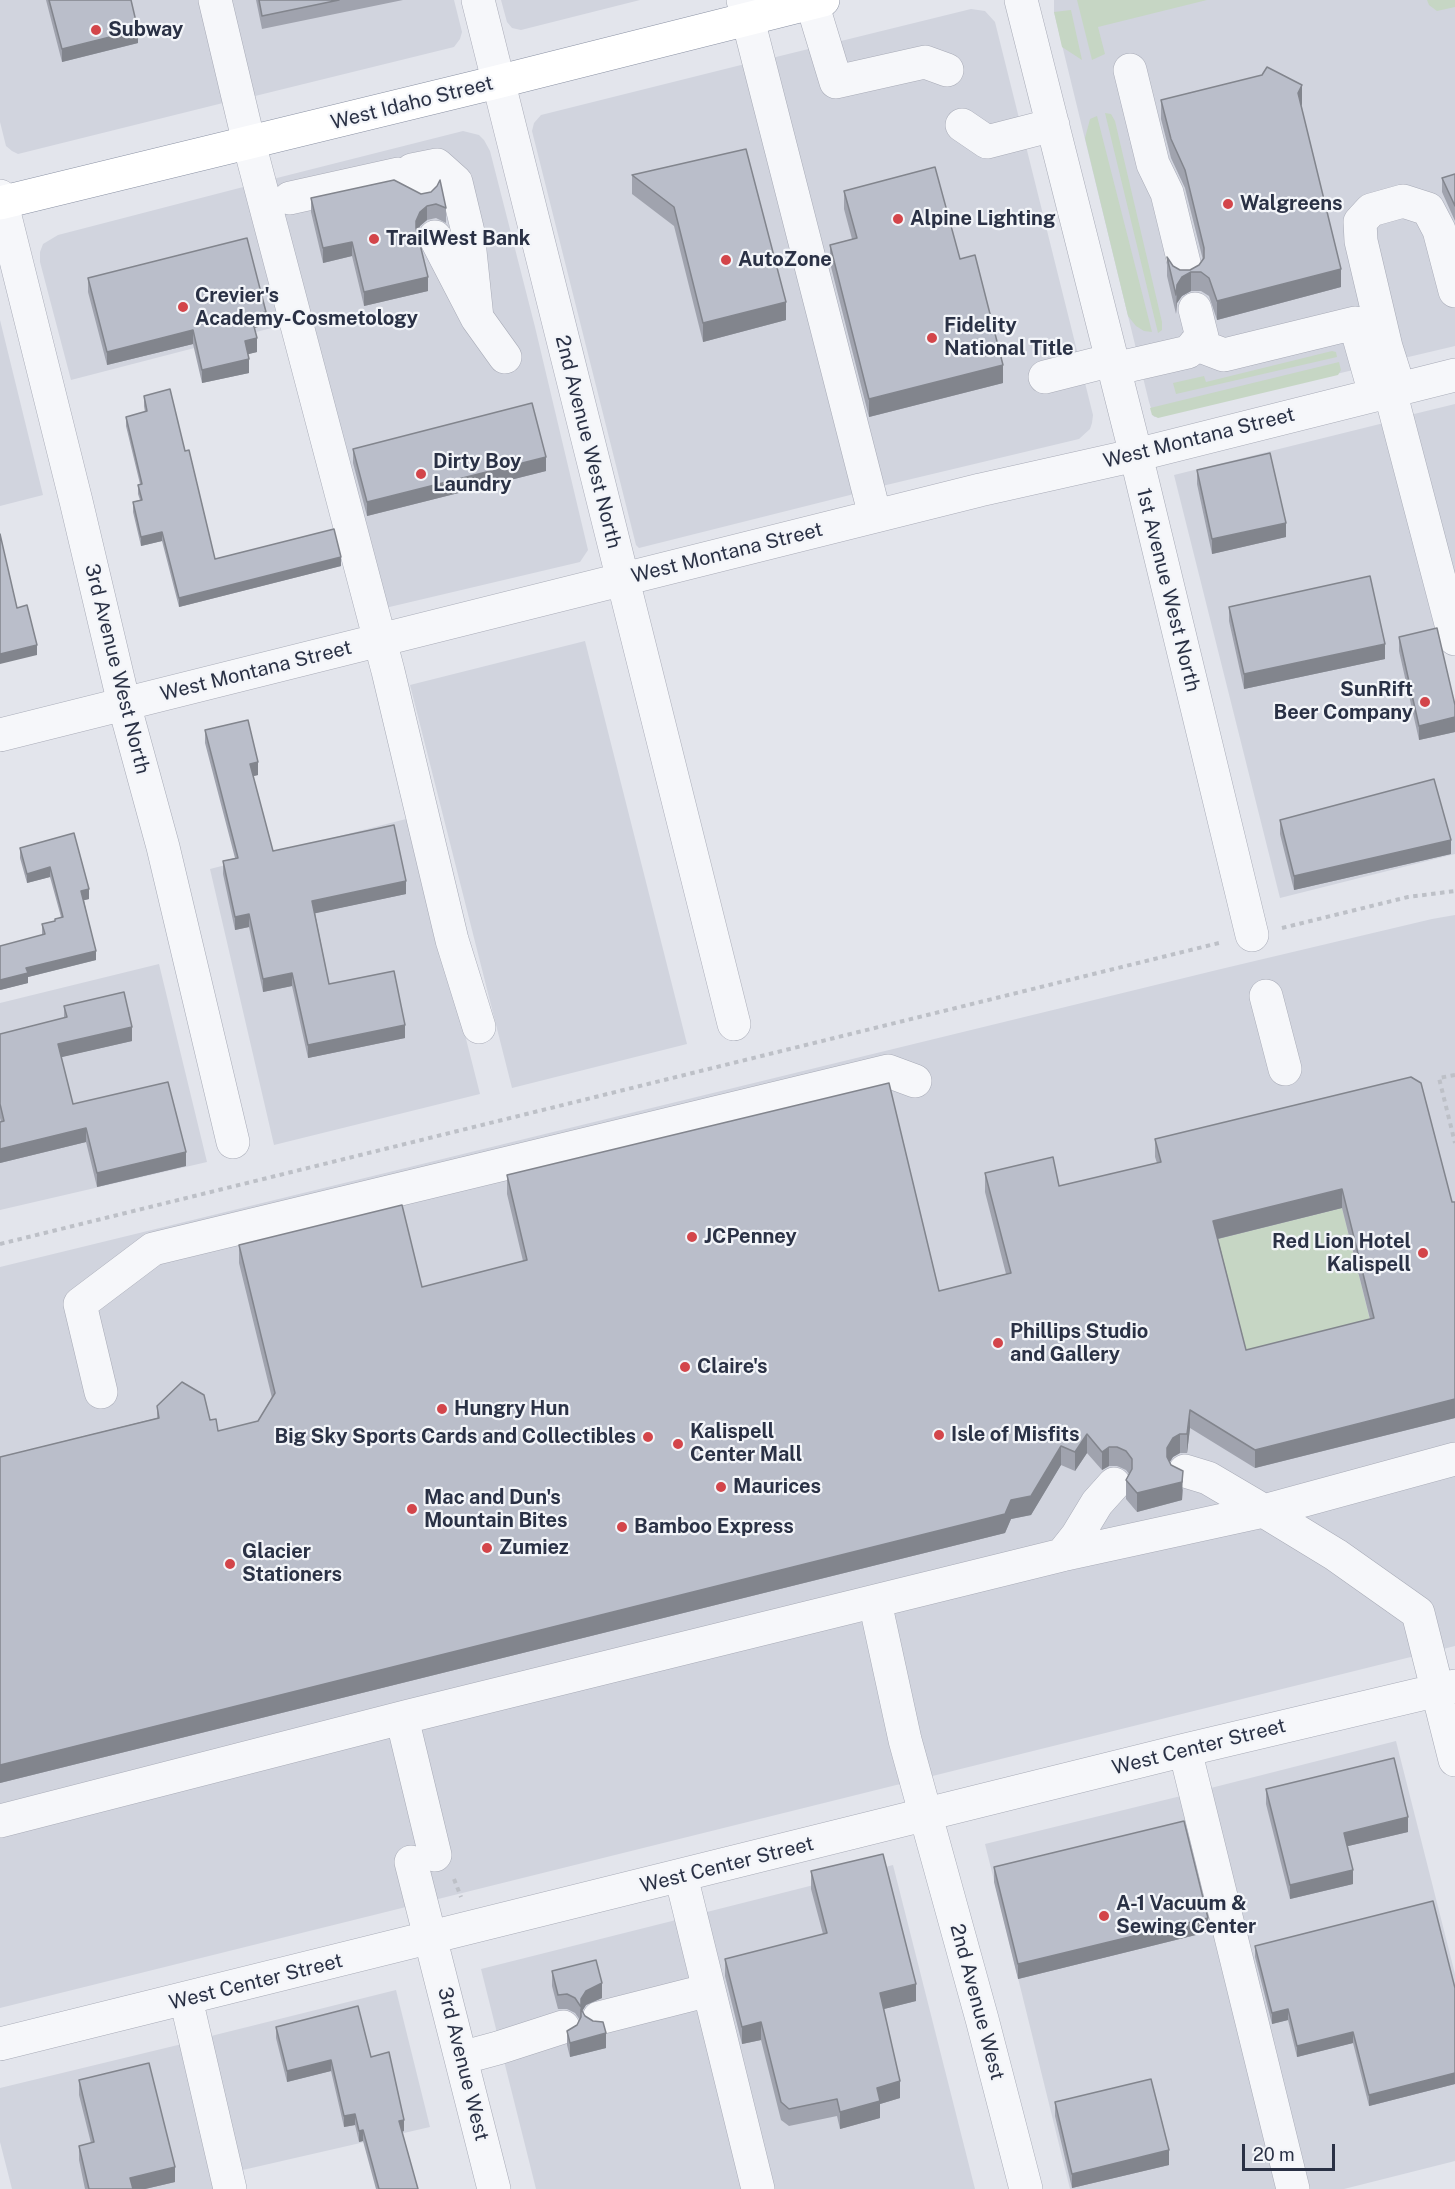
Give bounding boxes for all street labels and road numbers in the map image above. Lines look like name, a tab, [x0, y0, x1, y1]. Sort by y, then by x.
street label: West Idaho Street	[328, 71, 496, 135]
street label: 2nd Avenue West North	[550, 333, 626, 551]
street label: West Montana Street	[1101, 403, 1297, 473]
street label: 1st Avenue West North	[1131, 486, 1205, 694]
street label: West Montana Street	[629, 518, 825, 588]
street label: 3rd Avenue West North	[79, 561, 155, 777]
street label: West Montana Street	[158, 636, 354, 706]
street label: West Center Street	[1110, 1714, 1288, 1780]
street label: West Center Street	[638, 1832, 816, 1898]
street label: 2nd Avenue West	[945, 1921, 1009, 2083]
street label: West Center Street	[167, 1949, 345, 2015]
street label: 3rd Avenue West	[432, 1985, 494, 2143]

